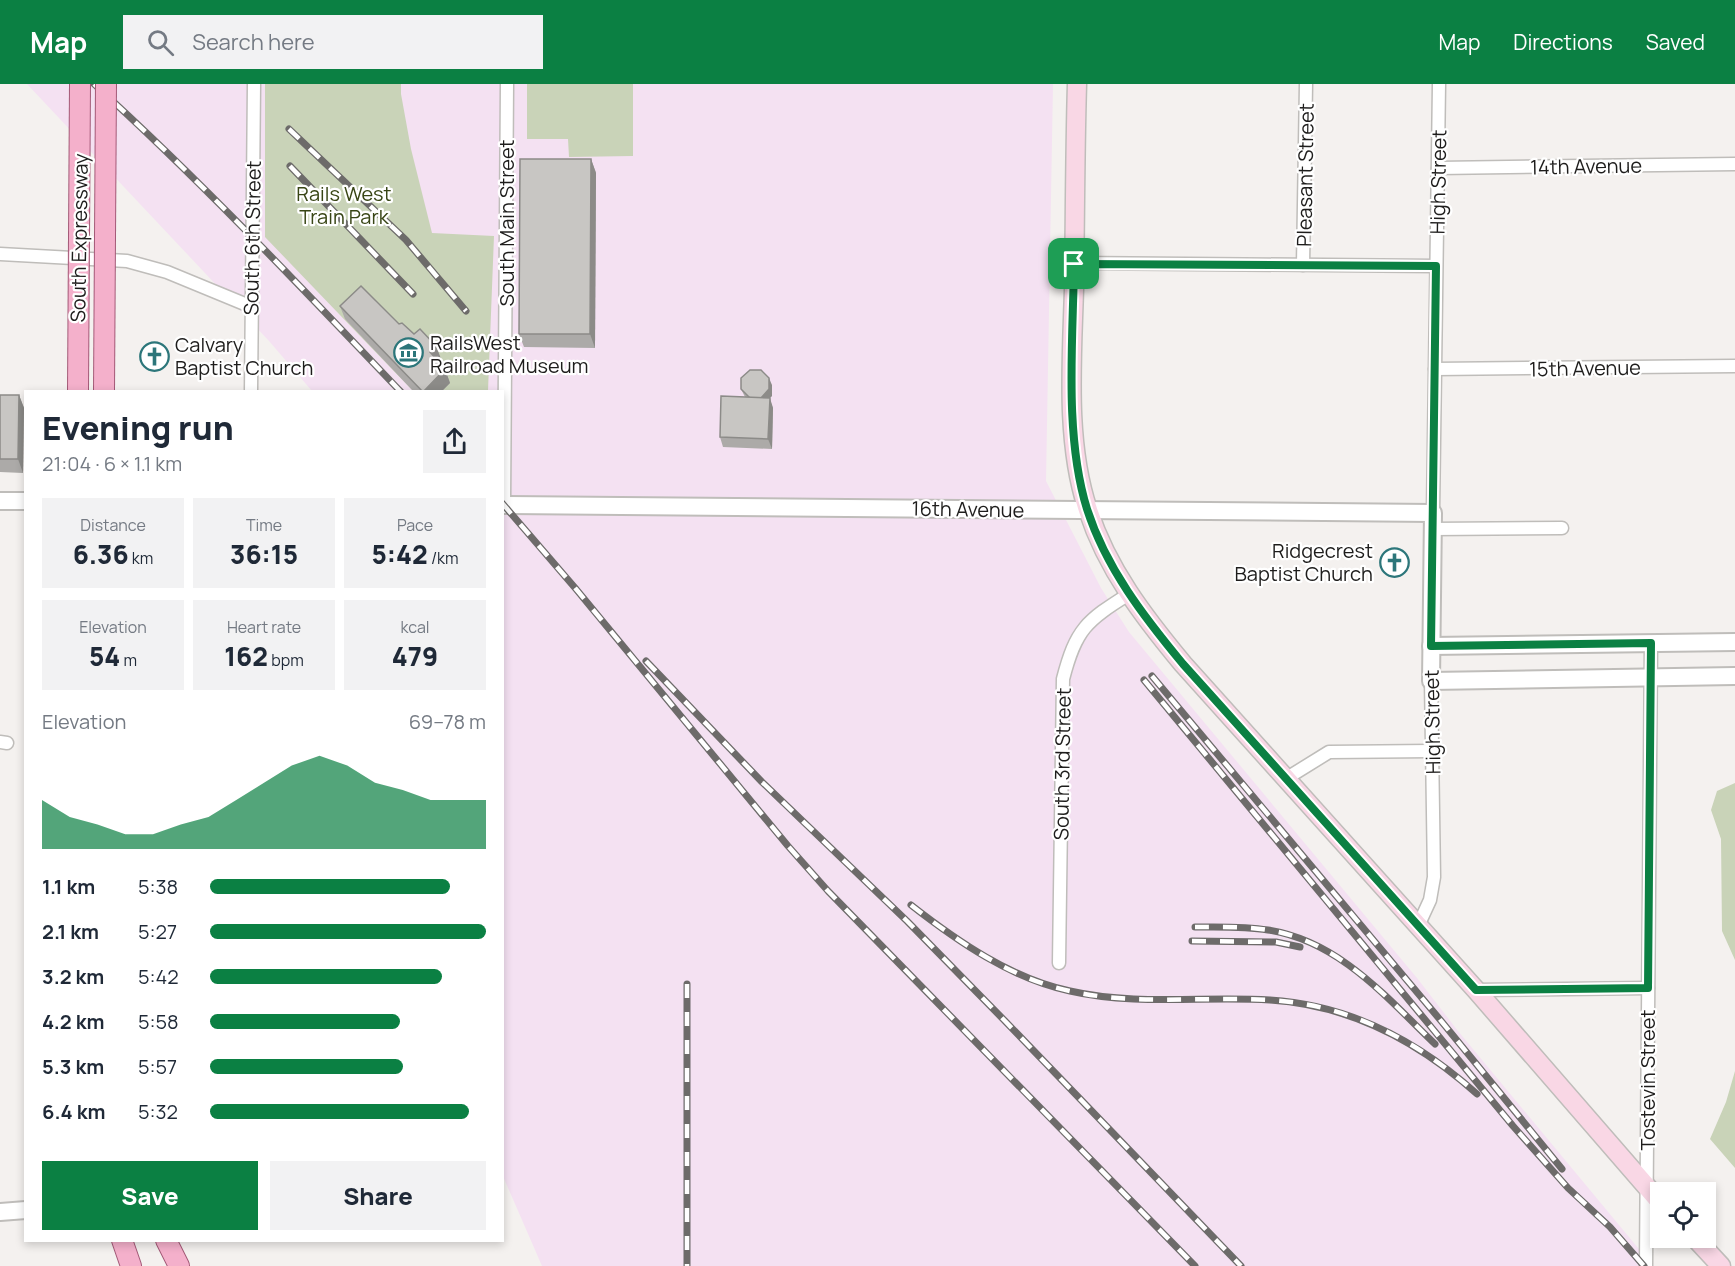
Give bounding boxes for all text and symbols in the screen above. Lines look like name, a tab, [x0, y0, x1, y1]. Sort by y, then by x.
search box	[123, 15, 543, 69]
text: Map	[30, 23, 87, 61]
icon: search	[144, 26, 177, 59]
text: Search here	[192, 27, 315, 57]
text: Map	[1439, 28, 1480, 56]
text: Directions	[1513, 28, 1613, 56]
text: Saved	[1646, 28, 1705, 56]
street label: Pleasant Street	[1290, 103, 1320, 247]
street label: High Street	[1424, 129, 1452, 235]
street label: South Main Street	[493, 139, 520, 307]
street label: 14th Avenue	[1530, 152, 1642, 180]
street label: South Expressway	[64, 153, 94, 323]
street label: South 6th Street	[237, 160, 267, 316]
park label: Rails West Train Park	[296, 180, 392, 230]
pin	[1048, 238, 1099, 289]
icon: arrive	[1057, 247, 1090, 280]
place label: RailsWest Railroad Museum	[430, 329, 589, 379]
place label: Calvary Baptist Church	[175, 331, 313, 381]
museum icon: RailsWest Railroad Museum	[393, 337, 425, 369]
church icon: Calvary Baptist Church	[138, 340, 170, 372]
street label: 15th Avenue	[1529, 354, 1641, 382]
text: Evening run	[42, 405, 234, 450]
button: share	[423, 410, 486, 473]
text: 21:04 · 6 × 1.1 km	[42, 450, 182, 477]
street label: 16th Avenue	[911, 495, 1025, 523]
text: Distance	[80, 514, 146, 536]
text: Time	[246, 514, 282, 536]
text: Pace	[397, 514, 433, 536]
text: 6.36	[73, 536, 129, 572]
text: 36:15	[230, 536, 298, 572]
text: 5:42	[371, 536, 428, 572]
place label: Ridgecrest Baptist Church	[1235, 537, 1373, 587]
church icon: Ridgecrest Baptist Church	[1378, 546, 1410, 578]
text: km	[129, 547, 153, 569]
text: /km	[428, 547, 459, 569]
text: Elevation	[79, 616, 147, 638]
text: Heart rate	[227, 616, 301, 638]
text: kcal	[400, 616, 430, 638]
text: 54	[89, 638, 120, 674]
text: 162	[224, 638, 268, 674]
text: 479	[392, 638, 438, 674]
text: m	[120, 649, 137, 671]
text: bpm	[268, 649, 304, 671]
street label: High Street	[1418, 669, 1446, 775]
street label: South 3rd Street	[1047, 687, 1077, 841]
text: Elevation	[42, 708, 126, 735]
text: 69–78 m	[409, 708, 486, 735]
text: 1.1 km	[42, 873, 95, 900]
text: 5:38	[138, 873, 178, 900]
text: 2.1 km	[42, 918, 99, 945]
text: 5:27	[138, 918, 177, 945]
text: 3.2 km	[42, 963, 104, 990]
text: 5:42	[138, 963, 179, 990]
text: 4.2 km	[42, 1008, 105, 1035]
text: 5:58	[138, 1008, 179, 1035]
street label: Tostevin Street	[1634, 1010, 1661, 1150]
text: 5.3 km	[42, 1053, 104, 1080]
text: 5:57	[138, 1053, 177, 1080]
text: 6.4 km	[42, 1098, 105, 1125]
text: 5:32	[138, 1098, 178, 1125]
button: Save	[42, 1161, 258, 1230]
button: Share	[270, 1161, 486, 1230]
map controls	[1650, 1182, 1716, 1248]
button: locate	[1650, 1182, 1716, 1248]

